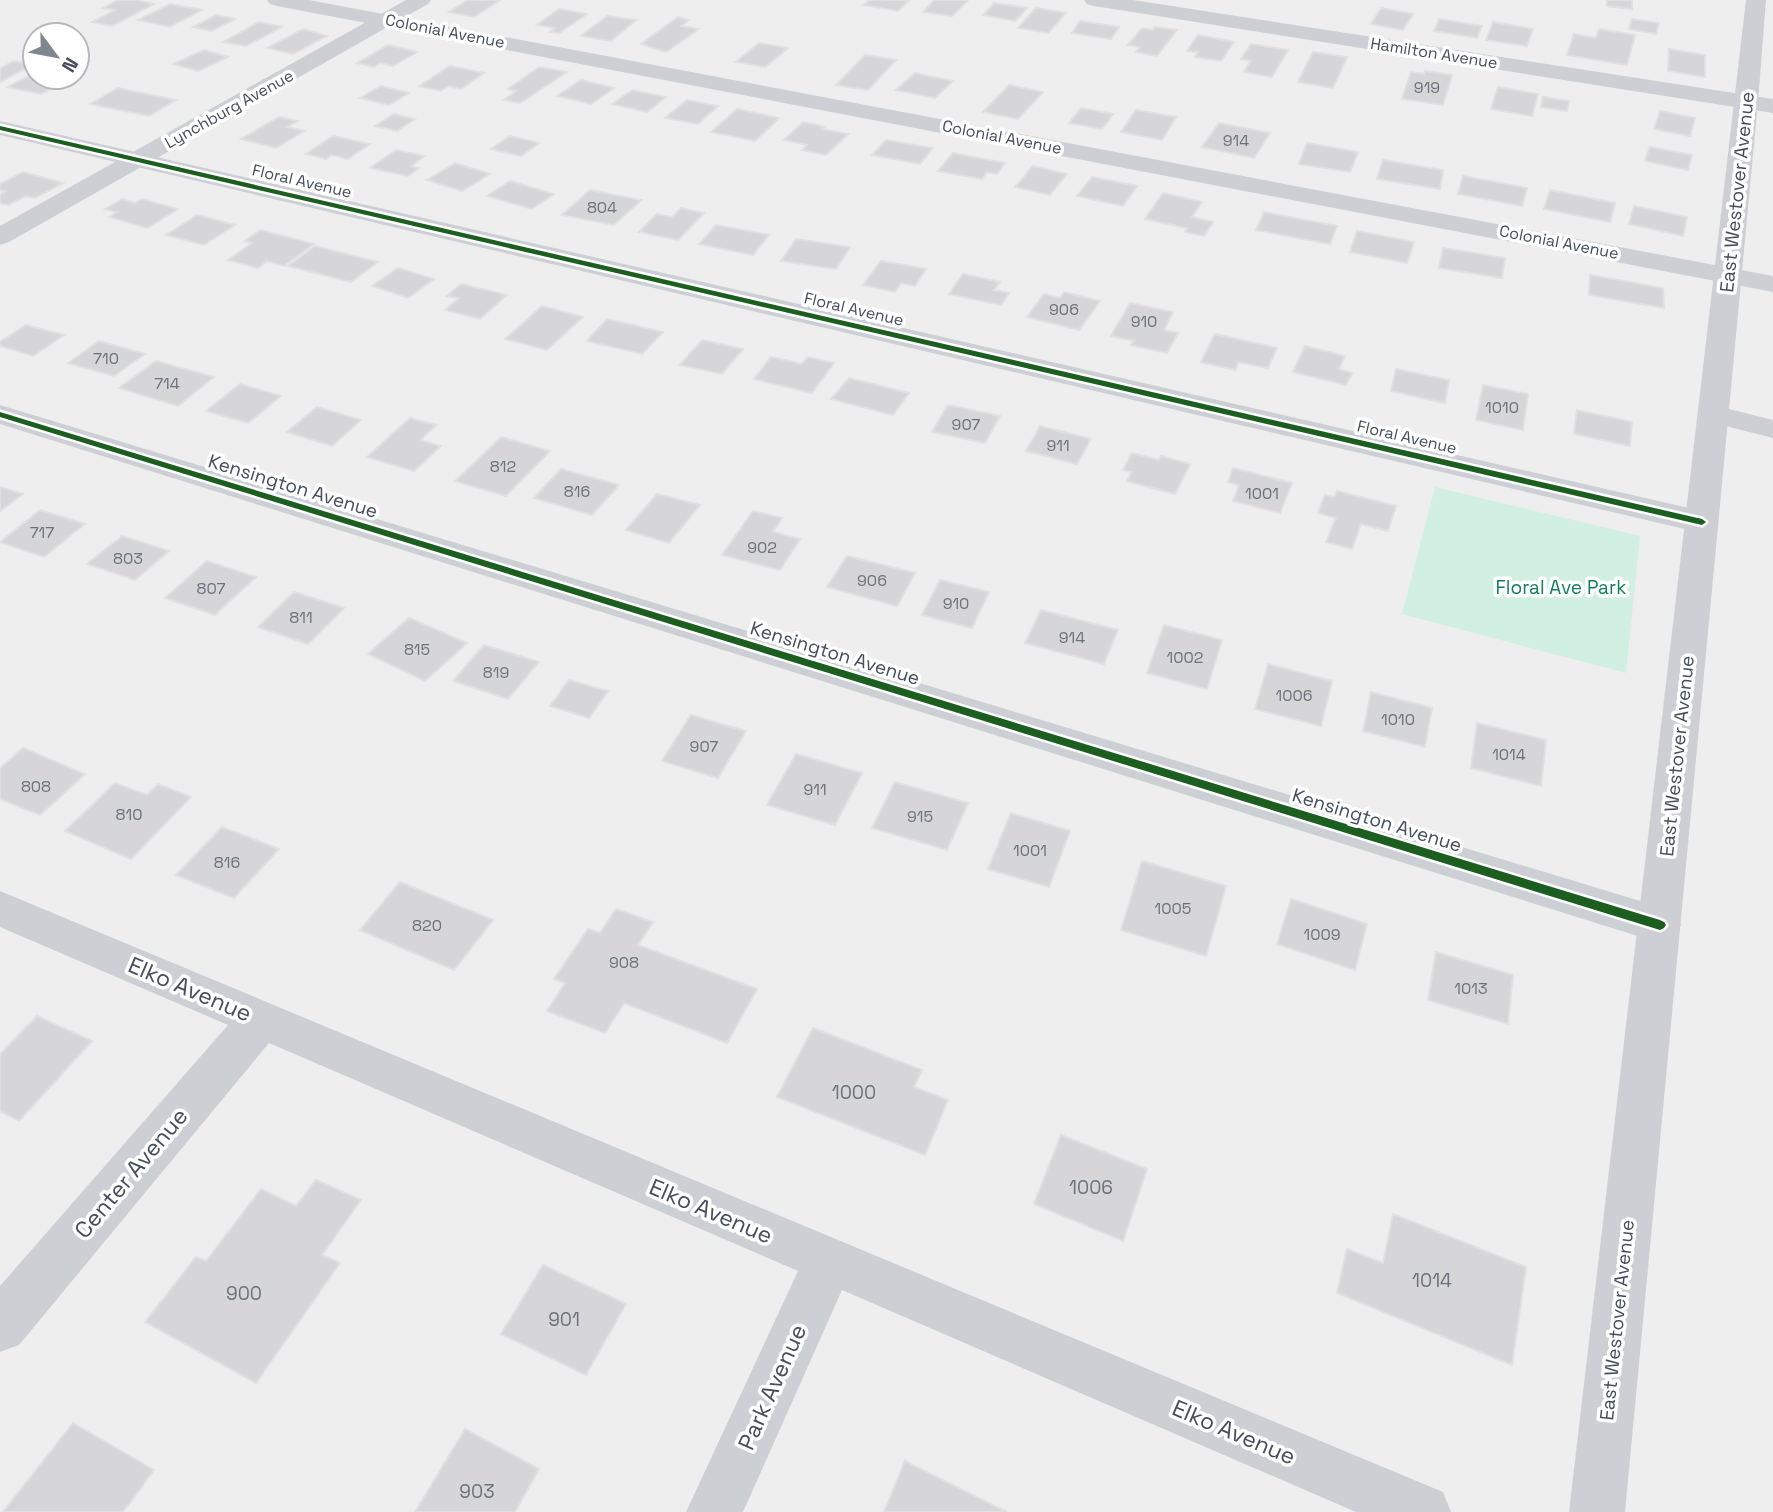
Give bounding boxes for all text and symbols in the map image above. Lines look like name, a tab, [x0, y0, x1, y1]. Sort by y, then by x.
street label: Colonial Avenue	[383, 9, 507, 53]
north arrow	[21, 21, 91, 91]
street label: Hamilton Avenue	[1369, 33, 1499, 73]
text: N	[56, 53, 84, 77]
street label: Lynchburg Avenue	[161, 65, 297, 153]
house number: 919	[1414, 77, 1440, 98]
street label: East Westover Avenue	[1714, 90, 1760, 294]
street label: Colonial Avenue	[940, 115, 1064, 159]
house number: 914	[1223, 130, 1249, 151]
street label: Floral Avenue	[250, 159, 354, 203]
house number: 804	[587, 197, 617, 218]
street label: Colonial Avenue	[1497, 220, 1621, 264]
street label: Floral Avenue	[802, 287, 906, 331]
house number: 906	[1049, 299, 1079, 320]
house number: 910	[1131, 311, 1157, 332]
house number: 710	[93, 348, 119, 369]
house number: 714	[154, 373, 180, 394]
house number: 1010	[1485, 397, 1519, 418]
house number: 907	[952, 414, 980, 435]
street label: Floral Avenue	[1355, 415, 1459, 459]
house number: 911	[1046, 435, 1070, 456]
street label: Kensington Avenue	[205, 448, 381, 524]
house number: 812	[490, 456, 516, 477]
house number: 816	[564, 481, 590, 502]
house number: 1001	[1245, 483, 1279, 504]
house number: 717	[30, 522, 54, 543]
house number: 902	[747, 537, 777, 558]
house number: 803	[113, 548, 143, 569]
house number: 906	[857, 570, 887, 591]
park label: Floral Ave Park	[1496, 575, 1626, 600]
house number: 807	[197, 578, 225, 599]
house number: 910	[943, 593, 969, 614]
house number: 811	[289, 607, 313, 628]
street label: Kensington Avenue	[747, 615, 923, 691]
house number: 914	[1059, 627, 1085, 648]
house number: 815	[404, 639, 430, 660]
house number: 1002	[1167, 647, 1203, 668]
street label: East Westover Avenue	[1654, 654, 1700, 858]
house number: 819	[483, 662, 509, 683]
house number: 1006	[1276, 685, 1313, 706]
house number: 1010	[1381, 709, 1415, 730]
house number: 907	[690, 736, 718, 757]
house number: 1014	[1492, 744, 1526, 765]
house number: 808	[21, 776, 51, 797]
house number: 911	[803, 779, 827, 800]
street label: Kensington Avenue	[1289, 782, 1465, 858]
house number: 810	[116, 804, 142, 825]
house number: 915	[907, 806, 933, 827]
house number: 1001	[1013, 840, 1047, 861]
house number: 816	[214, 852, 240, 873]
house number: 1005	[1155, 898, 1191, 919]
house number: 820	[412, 915, 442, 936]
house number: 1009	[1304, 924, 1341, 945]
street label: Elko Avenue	[124, 950, 256, 1028]
house number: 908	[609, 952, 639, 973]
house number: 1013	[1454, 978, 1488, 999]
house number: 1000	[832, 1080, 876, 1105]
street label: Center Avenue	[68, 1102, 194, 1244]
street label: Elko Avenue	[645, 1172, 777, 1250]
house number: 1006	[1069, 1175, 1113, 1200]
street label: East Westover Avenue	[1594, 1218, 1640, 1422]
house number: 1014	[1412, 1268, 1452, 1293]
house number: 900	[226, 1281, 262, 1306]
house number: 901	[548, 1307, 580, 1332]
street label: Park Avenue	[731, 1319, 813, 1455]
street label: Elko Avenue	[1168, 1393, 1300, 1471]
house number: 903	[459, 1479, 495, 1504]

